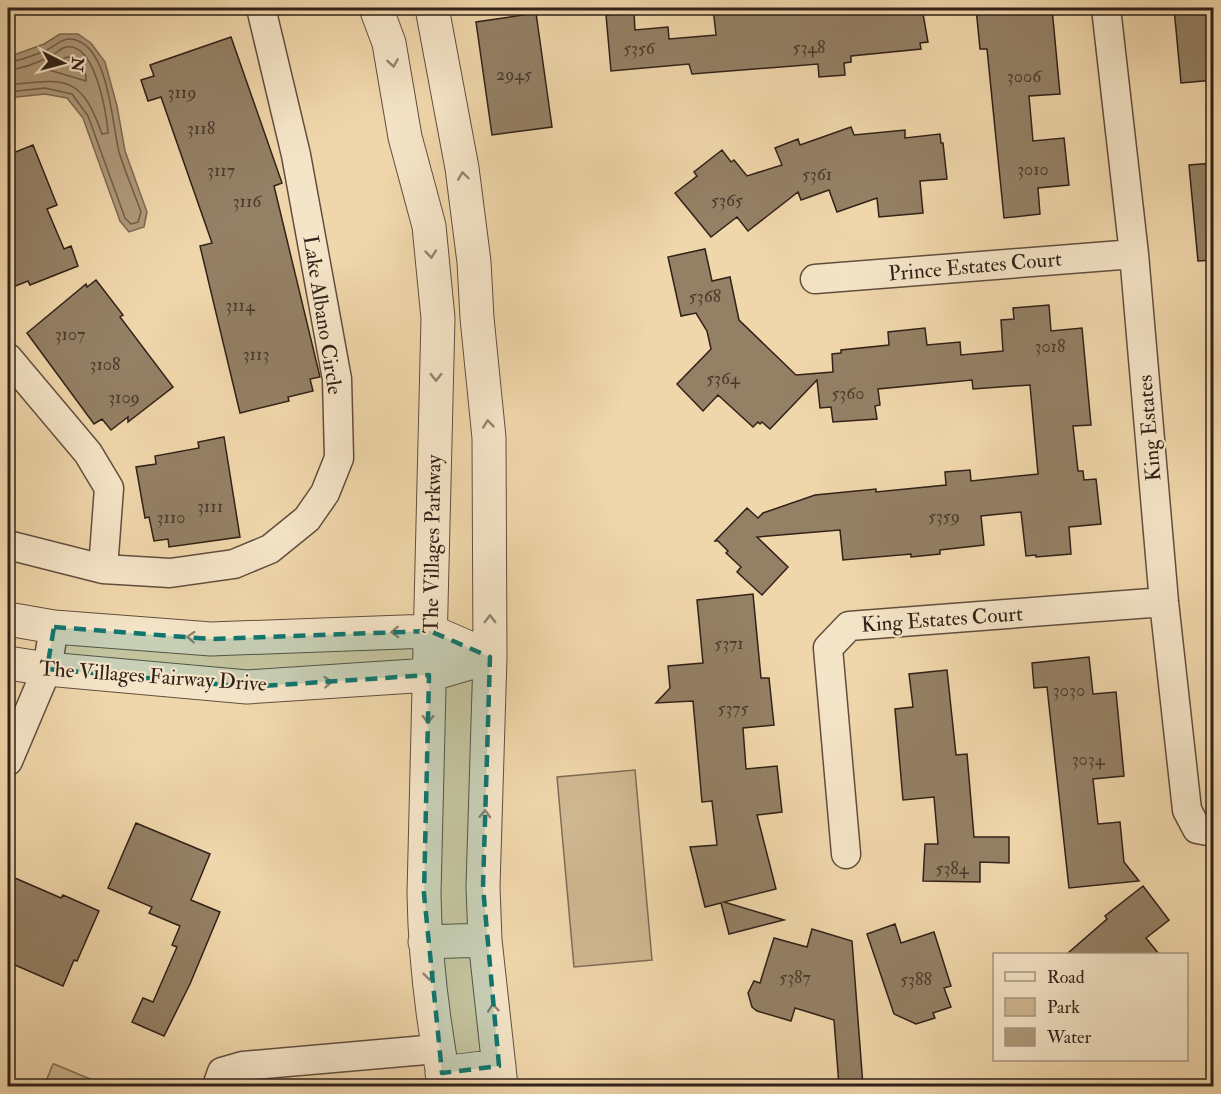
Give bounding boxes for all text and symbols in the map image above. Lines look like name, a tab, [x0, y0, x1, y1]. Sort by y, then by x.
north arrow	[33, 33, 93, 93]
house number: 5348	[793, 36, 825, 59]
house number: 5356	[623, 37, 656, 60]
text: N	[66, 55, 88, 73]
one-way arrow	[386, 59, 398, 68]
house number: 2945	[496, 63, 532, 86]
house number: 3006	[1007, 65, 1042, 88]
house number: 3119	[168, 81, 196, 104]
house number: 3118	[187, 117, 215, 140]
house number: 3010	[1017, 158, 1049, 181]
house number: 3117	[207, 159, 235, 182]
house number: 5361	[802, 163, 832, 186]
one-way arrow	[457, 172, 470, 181]
house number: 5365	[711, 189, 743, 212]
house number: 3116	[233, 190, 262, 213]
street label: Lake Albano Circle	[297, 234, 348, 397]
street label: Prince Estates Court	[887, 245, 1063, 288]
one-way arrow	[424, 249, 437, 259]
house number: 5368	[689, 285, 721, 308]
house number: 3114	[225, 294, 256, 317]
house number: 3107	[55, 323, 85, 346]
house number: 3018	[1035, 335, 1065, 358]
house number: 3113	[243, 343, 269, 366]
house number: 3108	[90, 353, 120, 376]
house number: 5364	[706, 367, 741, 390]
one-way arrow	[430, 372, 442, 381]
street label: King Estates	[1131, 374, 1168, 482]
house number: 5360	[831, 382, 865, 405]
house number: 3109	[108, 386, 140, 409]
one-way arrow	[482, 419, 495, 428]
street label: The Villages Parkway	[417, 454, 448, 634]
house number: 3111	[197, 495, 223, 518]
house number: 5359	[928, 505, 960, 528]
house number: 3110	[157, 506, 185, 529]
street label: King Estates Court	[860, 600, 1024, 639]
one-way arrow	[484, 614, 496, 623]
one-way arrow	[391, 626, 400, 639]
one-way arrow	[186, 631, 195, 644]
house number: 5371	[714, 632, 744, 655]
street label: The Villages Fairway Drive	[38, 655, 268, 698]
one-way arrow	[324, 676, 333, 689]
house number: 3030	[1053, 679, 1085, 702]
house number: 5375	[718, 697, 749, 720]
one-way arrow	[421, 714, 434, 723]
house number: 3034	[1072, 748, 1106, 771]
one-way arrow	[479, 809, 492, 818]
house number: 5384	[936, 857, 970, 880]
legend	[993, 953, 1188, 1061]
house number: 5387	[779, 966, 811, 989]
text: Road	[1047, 966, 1085, 989]
house number: 5388	[900, 968, 932, 991]
one-way arrow	[422, 972, 435, 981]
text: Park	[1047, 996, 1080, 1019]
one-way arrow	[487, 1004, 499, 1013]
text: Water	[1046, 1026, 1091, 1049]

